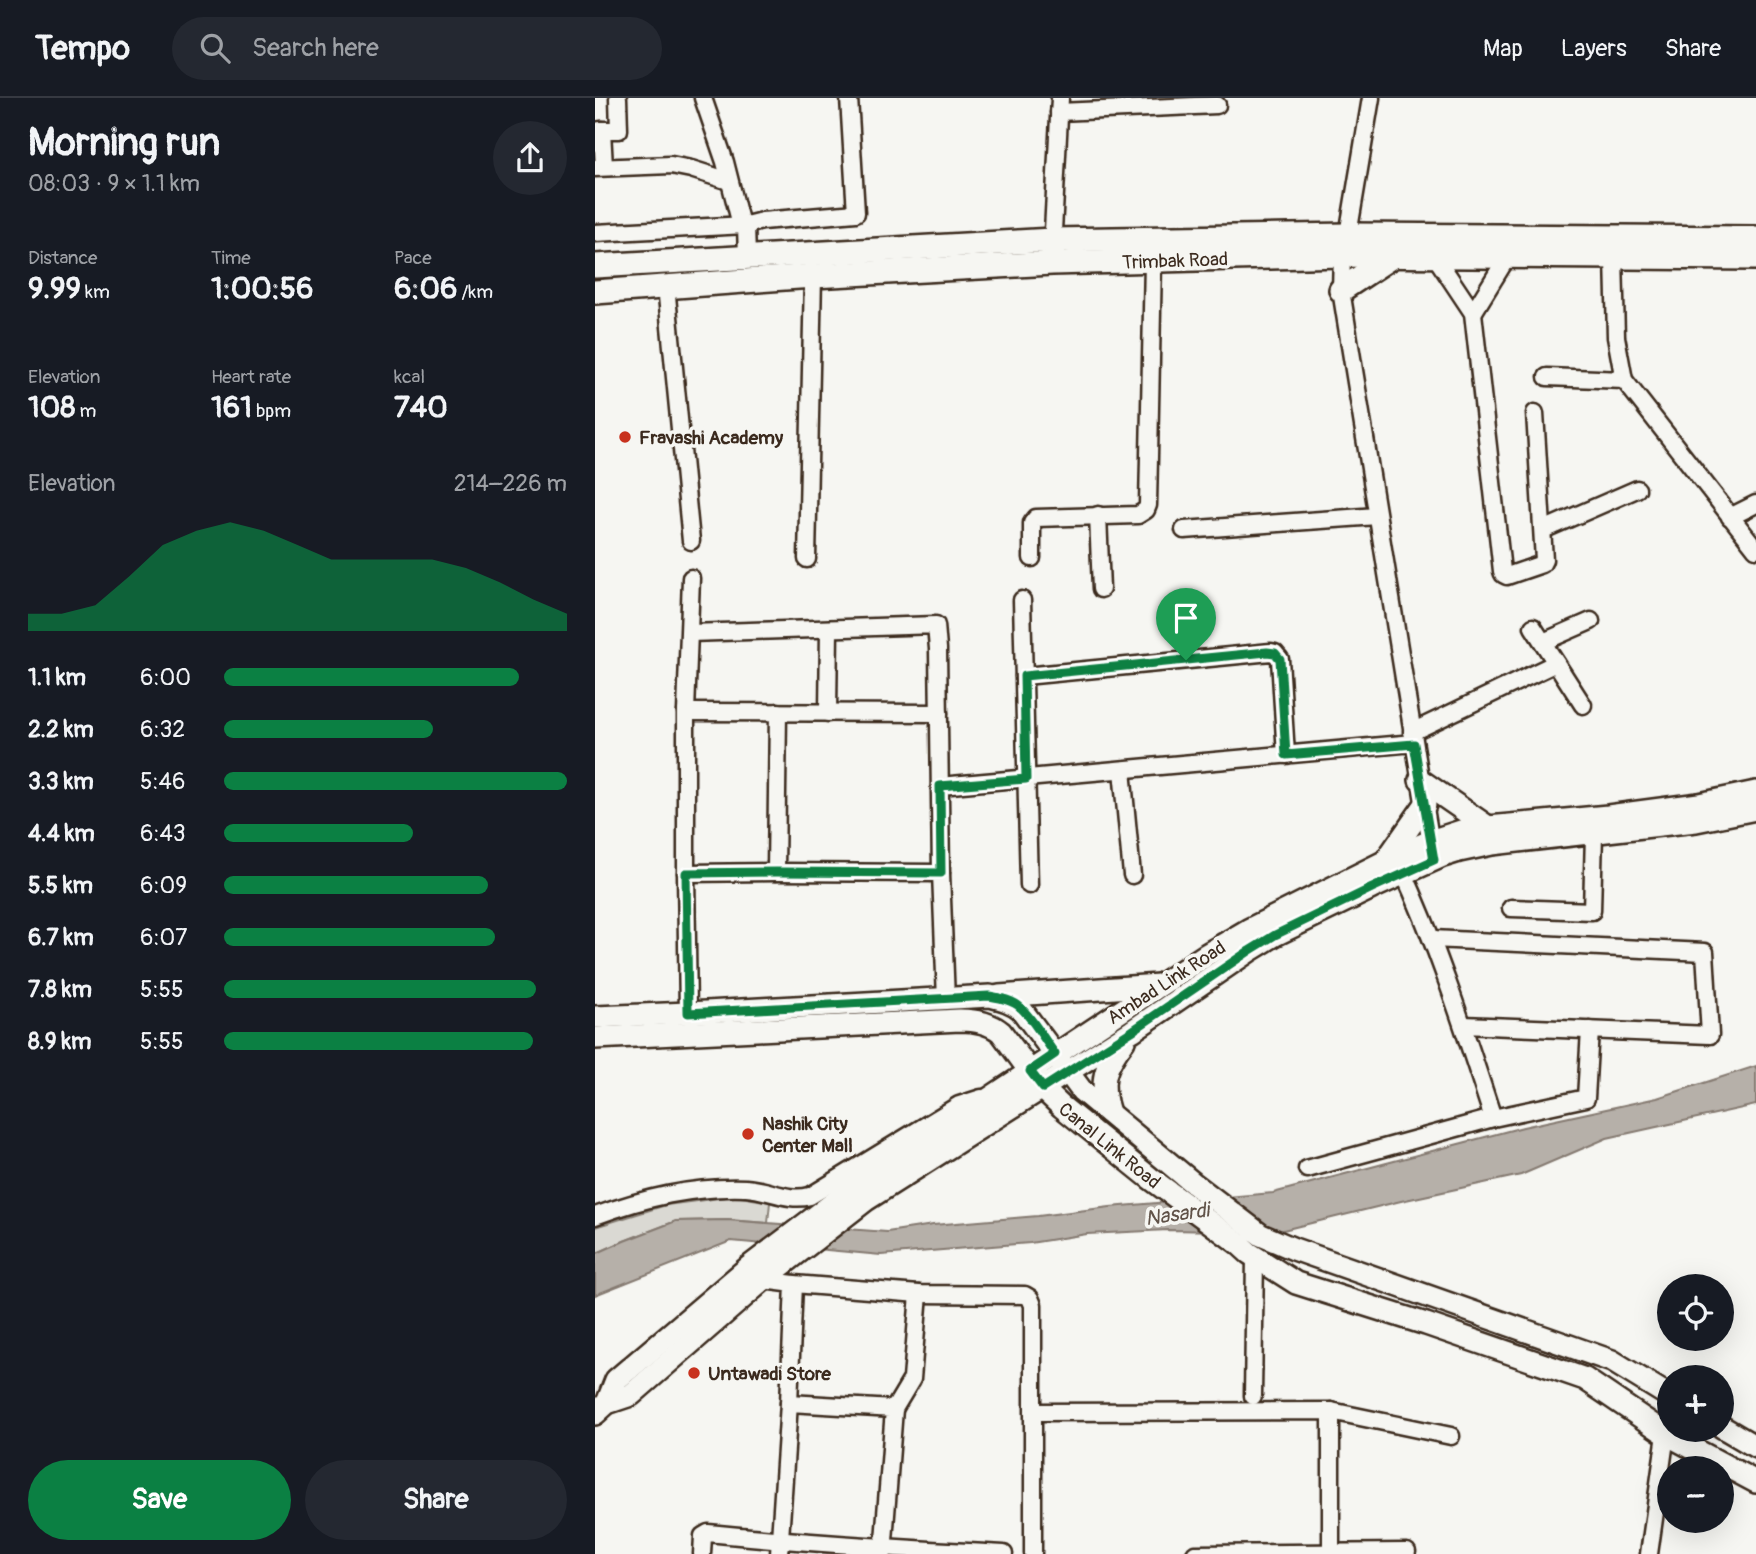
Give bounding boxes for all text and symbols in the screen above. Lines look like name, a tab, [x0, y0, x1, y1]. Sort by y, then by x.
search box	[172, 17, 662, 80]
text: Tempo	[35, 28, 130, 69]
icon: search	[196, 29, 234, 67]
text: Search here	[252, 32, 379, 64]
text: Map	[1483, 34, 1523, 63]
text: Layers	[1561, 34, 1627, 63]
text: Share	[1665, 34, 1721, 63]
text: Morning run	[28, 119, 220, 167]
button: share	[493, 121, 567, 195]
text: 08:03 · 9 × 1.1 km	[28, 169, 200, 198]
text: Distance	[28, 246, 97, 270]
text: Time	[211, 246, 251, 270]
text: Pace	[394, 246, 432, 270]
street label: Trimbak Road	[1122, 247, 1228, 275]
text: 9.99	[28, 270, 81, 307]
text: 1:00:56	[211, 270, 313, 307]
text: 6:06	[394, 270, 457, 307]
text: km	[81, 280, 110, 304]
text: /km	[457, 280, 493, 304]
text: Elevation	[28, 365, 100, 389]
text: Heart rate	[211, 365, 291, 389]
text: kcal	[394, 365, 425, 389]
text: 108	[28, 389, 75, 426]
text: 161	[211, 389, 252, 426]
text: 740	[394, 389, 448, 426]
text: m	[75, 399, 96, 423]
text: bpm	[252, 399, 291, 423]
place label: Fravashi Academy	[639, 426, 784, 450]
marker: Fravashi Academy	[617, 429, 633, 445]
text: Elevation	[28, 469, 116, 498]
text: 214–226 m	[454, 469, 567, 498]
pin	[1156, 588, 1216, 660]
icon: arrive	[1167, 599, 1205, 637]
text: 1.1 km	[28, 663, 86, 692]
text: 6:00	[140, 663, 191, 692]
text: 2.2 km	[28, 715, 94, 744]
text: 6:32	[140, 715, 185, 744]
text: 3.3 km	[28, 767, 94, 796]
text: 5:46	[140, 767, 185, 796]
text: 4.4 km	[28, 819, 95, 848]
text: 6:43	[140, 819, 186, 848]
text: 5.5 km	[28, 871, 93, 900]
text: 6:09	[140, 871, 187, 900]
text: 6.7 km	[28, 923, 94, 952]
text: 6:07	[140, 923, 187, 952]
street label: Ambad Link Road	[1103, 936, 1230, 1030]
text: 7.8 km	[28, 975, 92, 1004]
text: 5:55	[140, 975, 184, 1004]
text: 8.9 km	[28, 1027, 91, 1056]
text: 5:55	[140, 1027, 184, 1056]
street label: Canal Link Road	[1054, 1097, 1165, 1194]
place label: Nashik City Center Mall	[762, 1112, 853, 1158]
marker: Nashik City Center Mall	[740, 1126, 756, 1142]
water label: Nasardi	[1143, 1196, 1214, 1232]
map controls	[1657, 1274, 1734, 1533]
button: locate	[1657, 1274, 1734, 1351]
place label: Untawadi Store	[708, 1362, 831, 1386]
marker: Untawadi Store	[686, 1365, 702, 1381]
button: +	[1657, 1365, 1734, 1442]
button: −	[1657, 1456, 1734, 1533]
button: Save	[28, 1460, 291, 1540]
button: Share	[305, 1460, 567, 1540]

